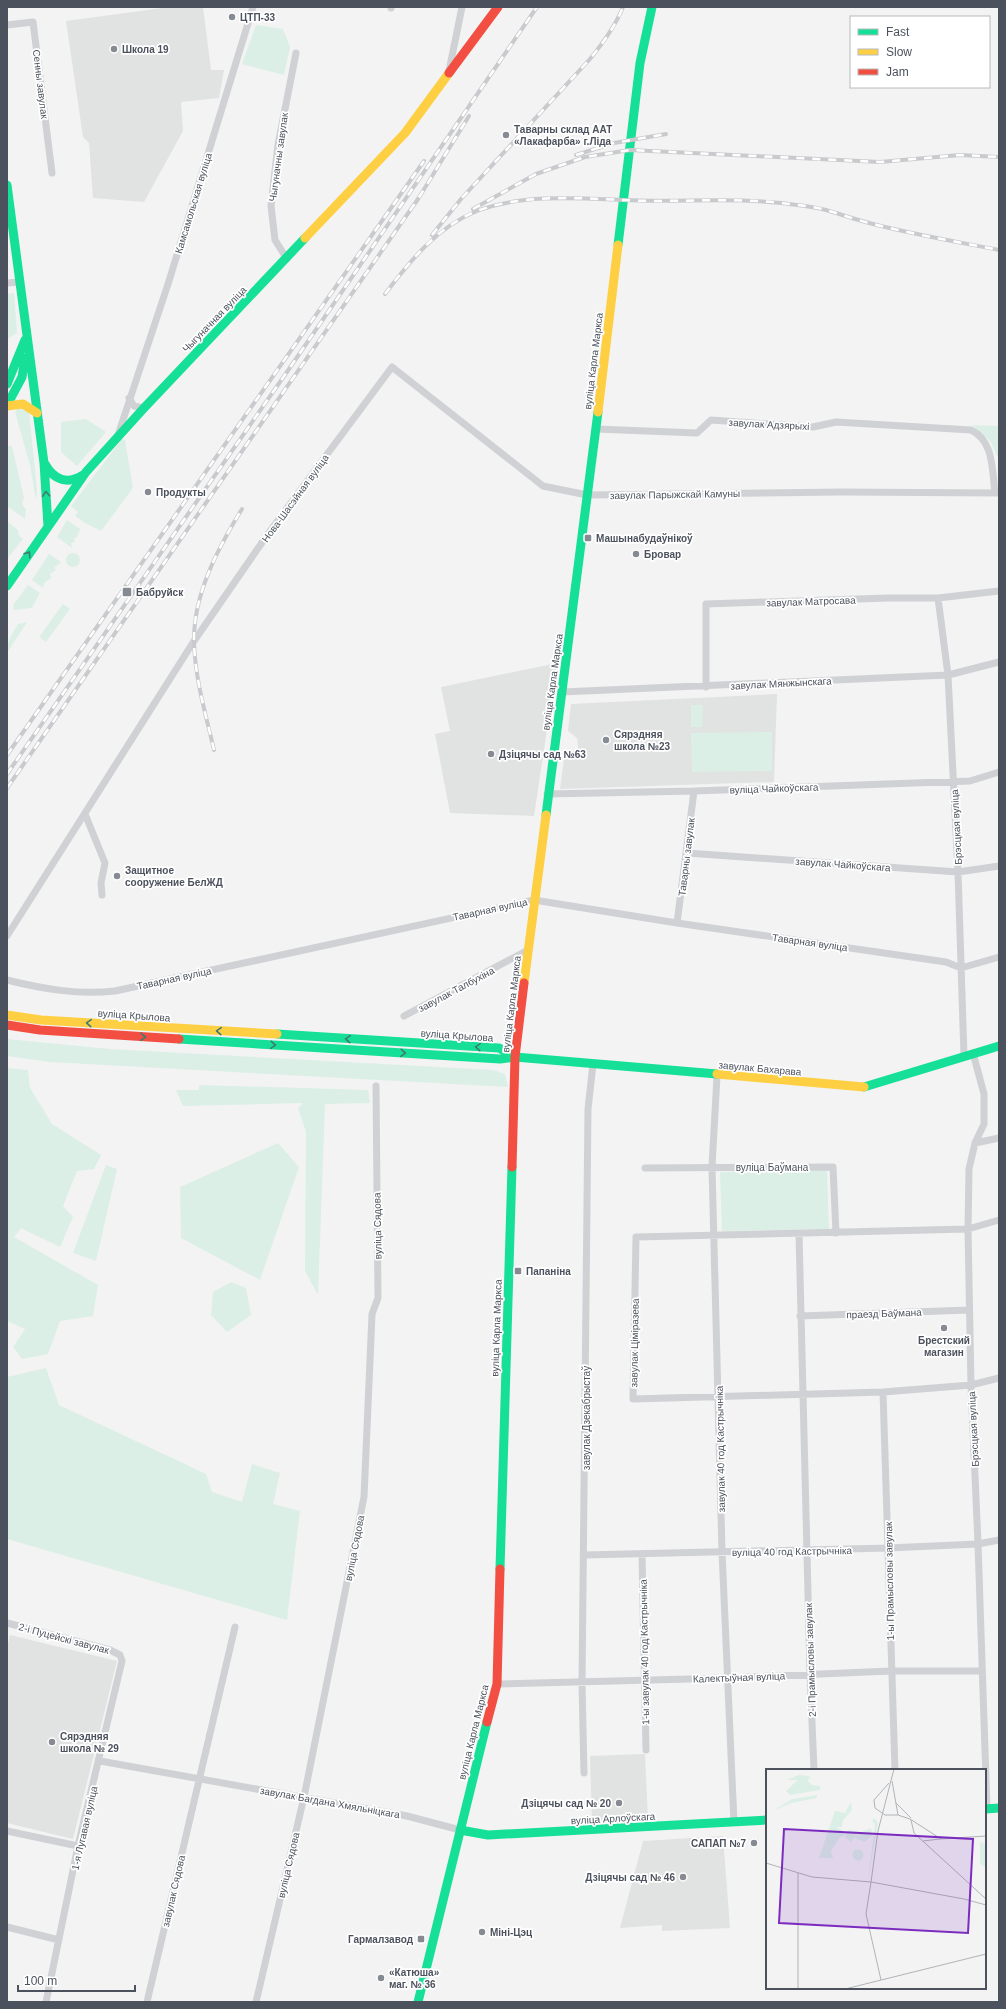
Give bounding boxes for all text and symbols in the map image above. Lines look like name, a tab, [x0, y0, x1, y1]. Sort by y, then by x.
marker: ЦТП-33	[227, 12, 237, 22]
place label: ЦТП-33	[240, 12, 275, 23]
legend	[850, 16, 990, 88]
text: Fast	[886, 25, 910, 39]
marker: Школа 19	[109, 44, 119, 54]
place label: Школа 19	[122, 44, 169, 55]
text: Slow	[886, 45, 912, 59]
street label: Сенны завулак	[31, 49, 50, 120]
text: Jam	[886, 65, 909, 79]
street label: Чыгуначны завулак	[267, 111, 290, 202]
place label: Таварны склад ААТ «Лакафарба» г.Ліда	[514, 124, 612, 147]
marker: Таварны склад ААТ «Лакафарба» г.Ліда	[501, 130, 511, 140]
street label: Камсамольская вуліца	[173, 151, 214, 255]
street label: Чыгуначная вуліца	[180, 284, 249, 354]
street label: вуліца Карла Маркса	[582, 312, 605, 410]
street label: завулак Адзярыхі	[728, 417, 810, 432]
street label: Нова-Шасэйная вуліца	[260, 452, 331, 544]
marker: Продукты	[143, 487, 153, 497]
place label: Продукты	[156, 487, 206, 498]
street label: завулак Парыжскай Камуны	[610, 488, 740, 501]
one-way arrow	[41, 491, 50, 497]
marker: Машынабудаўнікоў	[583, 533, 593, 543]
place label: Машынабудаўнікоў	[596, 533, 693, 544]
marker: Бровар	[631, 549, 641, 559]
place label: Бровар	[644, 549, 681, 560]
one-way arrow	[24, 551, 31, 558]
marker: Бабруйск	[121, 586, 133, 598]
place label: Бабруйск	[136, 587, 184, 598]
street label: завулак Матросава	[766, 594, 856, 609]
street label: вуліца Карла Маркса	[540, 633, 565, 731]
street label: завулак Мянжынскага	[730, 675, 832, 692]
place label: Сярэдняя школа №23	[614, 729, 670, 752]
marker: Сярэдняя школа №23	[601, 735, 611, 745]
marker: Дзіцячы сад №63	[486, 749, 496, 759]
place label: Дзіцячы сад №63	[499, 749, 586, 760]
street label: вуліца Чайкоўскага	[729, 781, 819, 796]
street label: Брэсцкая вуліца	[949, 789, 964, 865]
street label: Таварны завулак	[676, 817, 697, 897]
street label: завулак Чайкоўскага	[795, 856, 891, 873]
place label: Защитное сооружение БелЖД	[125, 865, 223, 888]
marker: Защитное сооружение БелЖД	[112, 871, 122, 881]
street label: Таварная вуліца	[452, 896, 529, 923]
street label: Таварная вуліца	[772, 932, 849, 953]
street label: вуліца Карла Маркса	[500, 955, 523, 1053]
street label: Таварная вуліца	[136, 965, 213, 992]
street label: завулак Талбухіна	[416, 965, 496, 1014]
street label: вуліца Крылова	[97, 1007, 171, 1024]
one-way arrow	[86, 1019, 92, 1027]
one-way arrow	[216, 1027, 222, 1035]
street label: вуліца Крылова	[420, 1027, 494, 1044]
one-way arrow	[140, 1032, 146, 1041]
one-way arrow	[345, 1035, 351, 1043]
one-way arrow	[270, 1041, 276, 1049]
one-way arrow	[475, 1043, 481, 1051]
one-way arrow	[400, 1049, 406, 1058]
street label: завулак Бахарава	[718, 1059, 802, 1078]
street label: вуліца Баўмана	[736, 1162, 809, 1173]
street label: вуліца Сядова	[371, 1192, 384, 1259]
marker: Папаніна	[513, 1266, 523, 1276]
place label: Папаніна	[526, 1266, 571, 1277]
street label: вуліца Карла Маркса	[489, 1279, 504, 1377]
street label: завулак Ціміразева	[628, 1298, 641, 1388]
street label: праезд Баўмана	[846, 1307, 922, 1320]
marker: Брестский магазин	[939, 1323, 949, 1333]
place label: Брестский магазин	[918, 1335, 970, 1358]
street label: завулак Дзекабрыстаў	[581, 1366, 592, 1470]
street label: завулак 40 год Кастрычніка	[714, 1385, 727, 1512]
street label: Брэсцкая вуліца	[966, 1391, 981, 1467]
street label: вуліца Сядова	[343, 1514, 366, 1582]
street label: 1-ы Прамысловы завулак	[883, 1521, 896, 1640]
street label: вуліца 40 год Кастрычніка	[732, 1545, 853, 1558]
street label: 1-ы завулак 40 год Кастрычніка	[638, 1579, 651, 1725]
street label: 2-і Прамысловы завулак	[803, 1602, 818, 1717]
street label: 2-і Пуцейскі завулак	[18, 1621, 111, 1656]
street label: Калектыўная вуліца	[693, 1670, 786, 1685]
street label: вуліца Карла Маркса	[456, 1683, 491, 1781]
place label: Сярэдняя школа № 29	[60, 1731, 119, 1754]
marker: Сярэдняя школа № 29	[47, 1737, 57, 1747]
inset map	[766, 1769, 986, 1989]
street label: 1-я Лугавая вуліца	[69, 1785, 100, 1871]
street label: завулак Багдана Хмяльніцкага	[259, 1785, 401, 1820]
place label: Дзіцячы сад № 20	[521, 1798, 611, 1809]
marker: Дзіцячы сад № 20	[614, 1798, 624, 1808]
street label: вуліца Арлоўскага	[571, 1811, 656, 1826]
street label: вуліца Сядова	[276, 1831, 301, 1899]
place label: САПАП №7	[691, 1838, 746, 1849]
marker: САПАП №7	[749, 1838, 759, 1848]
street label: завулак Сядова	[160, 1854, 187, 1928]
place label: Дзіцячы сад № 46	[585, 1872, 675, 1883]
marker: Дзіцячы сад № 46	[678, 1872, 688, 1882]
marker: Міні-Цэц	[477, 1927, 487, 1937]
place label: Міні-Цэц	[490, 1927, 533, 1938]
place label: Гармалзавод	[348, 1934, 414, 1945]
marker: Гармалзавод	[416, 1934, 426, 1944]
scale bar	[18, 1967, 135, 1993]
place label: «Катюша» маг. № 36	[389, 1967, 440, 1990]
marker: «Катюша» маг. № 36	[376, 1973, 386, 1983]
text: 100 m	[24, 1974, 57, 1988]

